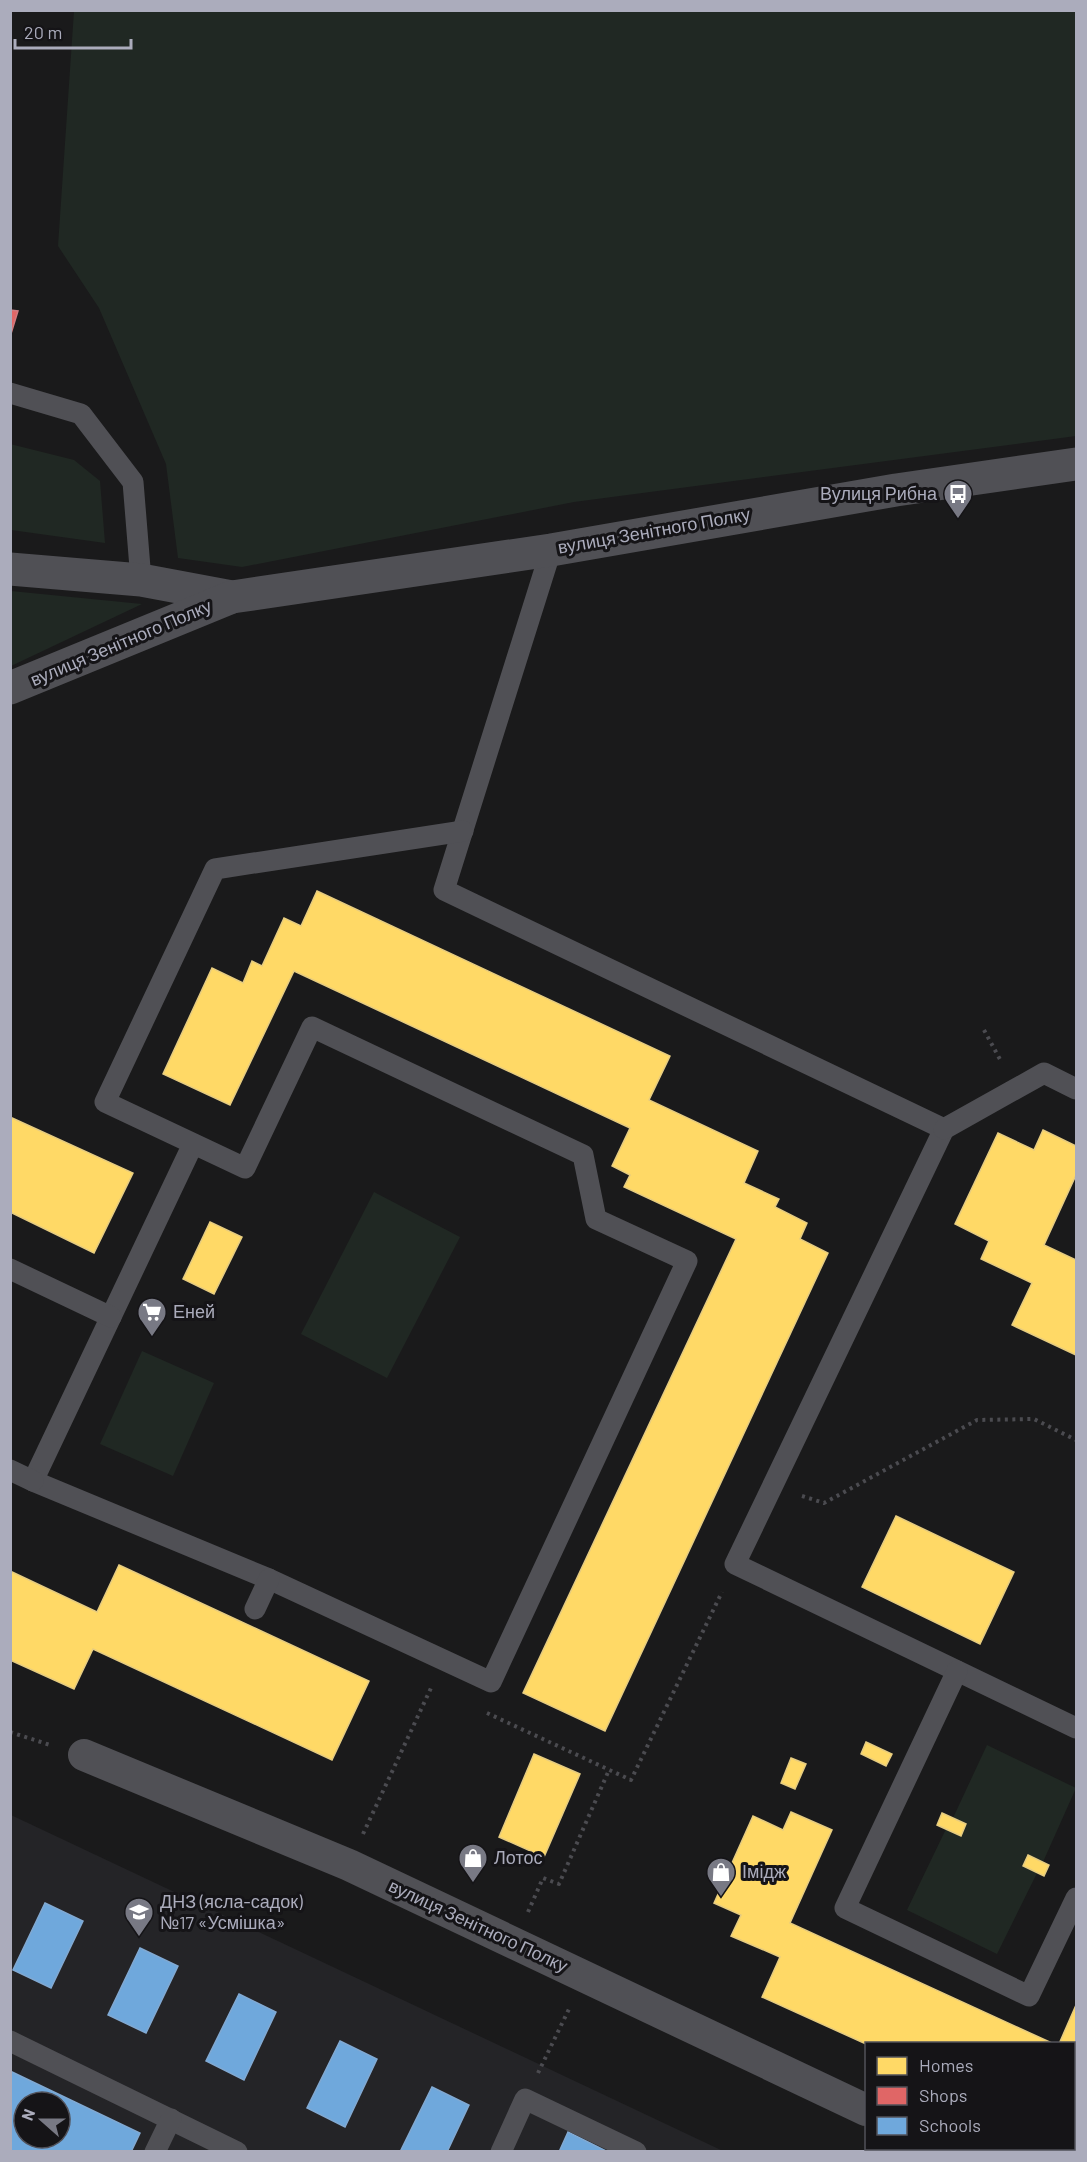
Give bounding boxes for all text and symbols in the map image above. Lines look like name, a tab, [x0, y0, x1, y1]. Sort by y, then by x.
scale bar	[15, 12, 130, 50]
text: 20 m	[24, 21, 62, 43]
bus stop icon: Вулиця Рибна	[942, 478, 974, 520]
place label: Вулиця Рибна	[820, 482, 938, 504]
street label: вулиця Зенітного Полку	[556, 502, 752, 558]
street label: вулиця Зенітного Полку	[27, 594, 215, 690]
supermarket icon: Еней	[136, 1296, 168, 1338]
place label: Еней	[173, 1300, 215, 1322]
shop icon: Лотос	[457, 1842, 489, 1884]
place label: Лотос	[494, 1846, 542, 1868]
shop icon: Імідж	[705, 1856, 737, 1898]
place label: Імідж	[742, 1860, 786, 1882]
street label: вулиця Зенітного Полку	[385, 1874, 571, 1976]
place label: ДНЗ (ясла-садок) №17 «Усмішка»	[160, 1890, 303, 1933]
school or university icon: ДНЗ (ясла-садок) №17 «Усмішка»	[123, 1896, 155, 1938]
legend	[865, 2042, 1075, 2150]
text: Homes	[919, 2054, 973, 2076]
text: Shops	[919, 2084, 968, 2106]
north arrow	[12, 2090, 72, 2150]
text: N	[17, 2106, 38, 2123]
text: Schools	[919, 2114, 981, 2136]

